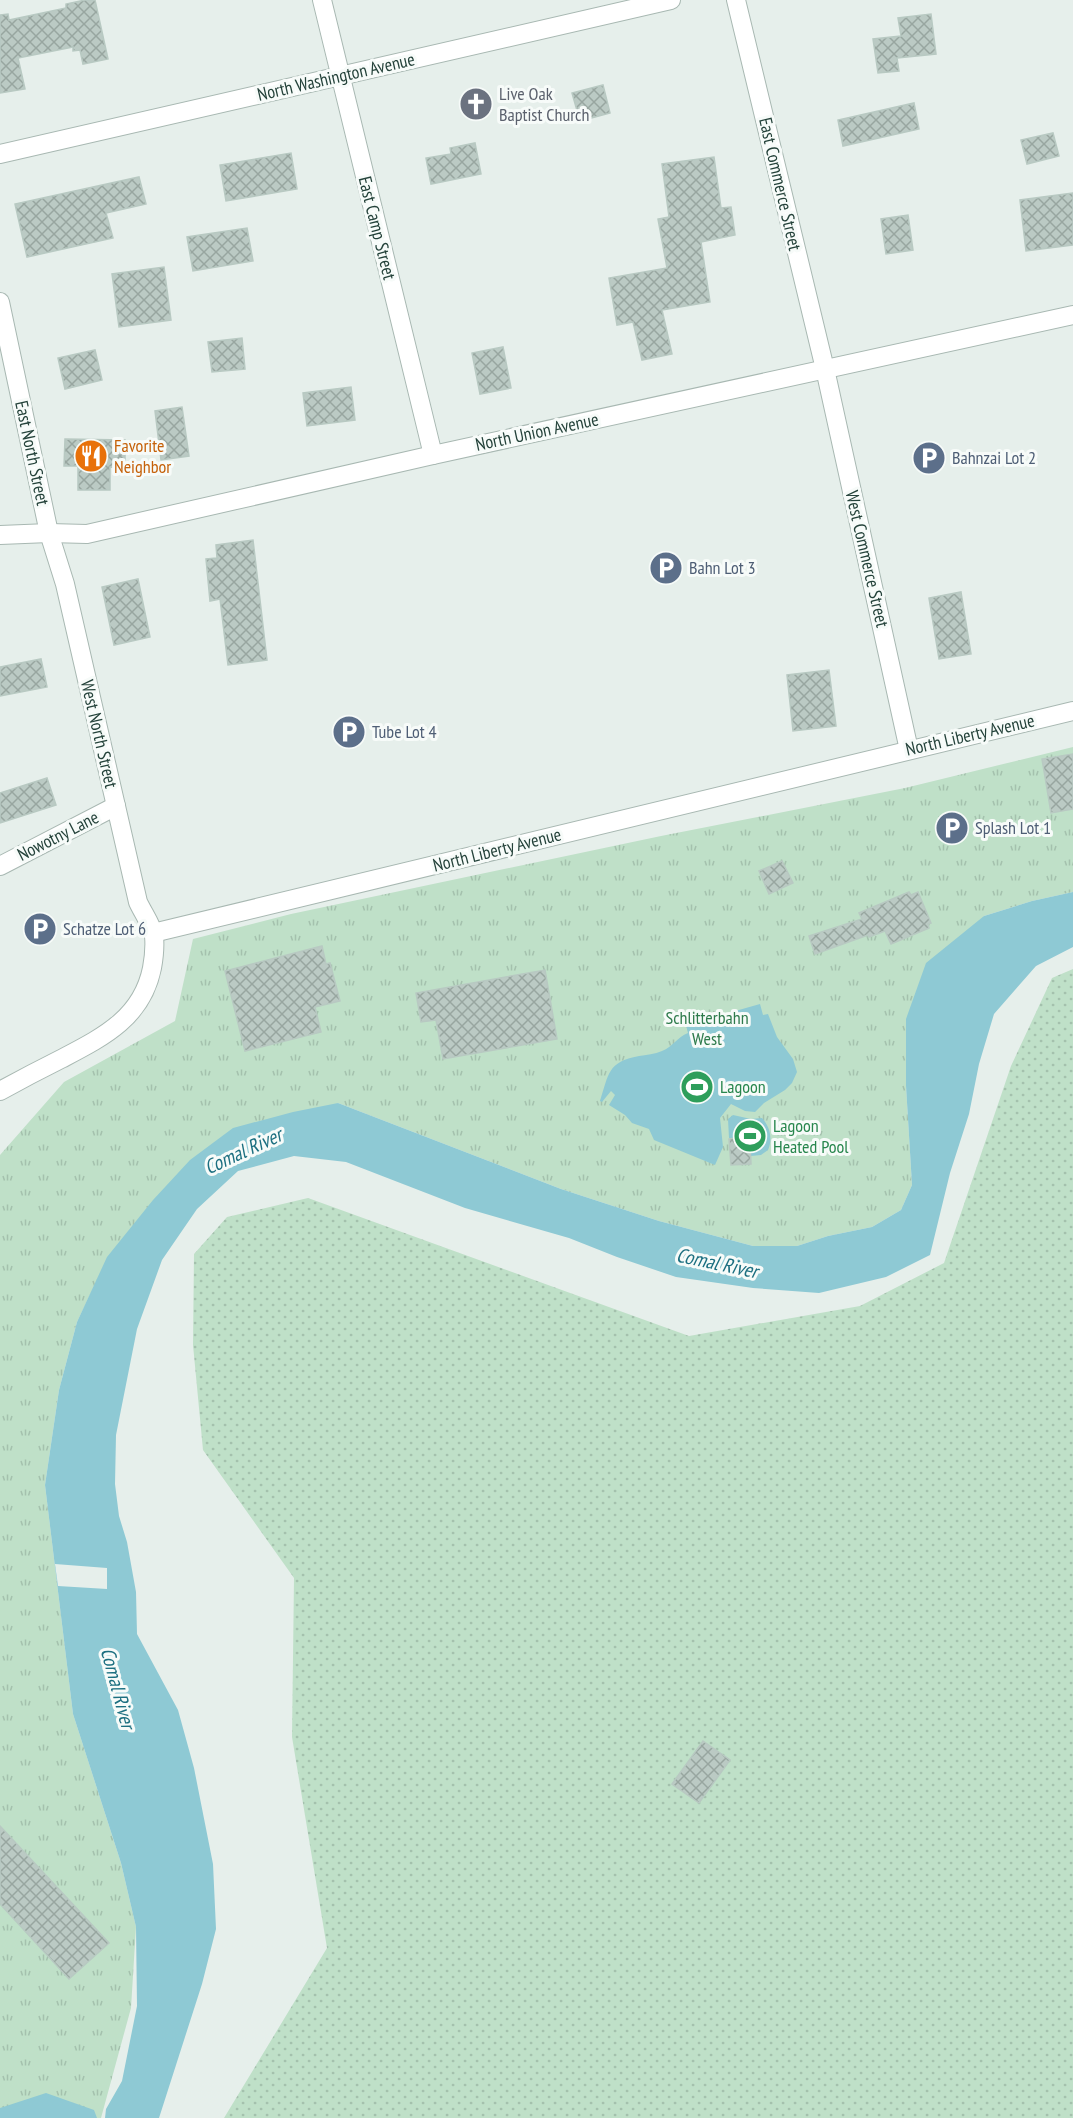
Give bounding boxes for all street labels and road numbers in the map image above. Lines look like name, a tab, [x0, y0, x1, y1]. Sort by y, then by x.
street label: North Washington Avenue	[255, 47, 417, 106]
street label: East Commerce Street	[754, 115, 807, 253]
street label: East Camp Street	[354, 174, 401, 282]
street label: East North Street	[10, 398, 55, 507]
street label: North Union Avenue	[473, 407, 601, 456]
street label: West Commerce Street	[841, 488, 894, 630]
street label: West North Street	[76, 677, 123, 790]
street label: North Liberty Avenue	[903, 709, 1037, 761]
street label: Nowotny Lane	[13, 805, 102, 866]
street label: North Liberty Avenue	[430, 822, 563, 877]

